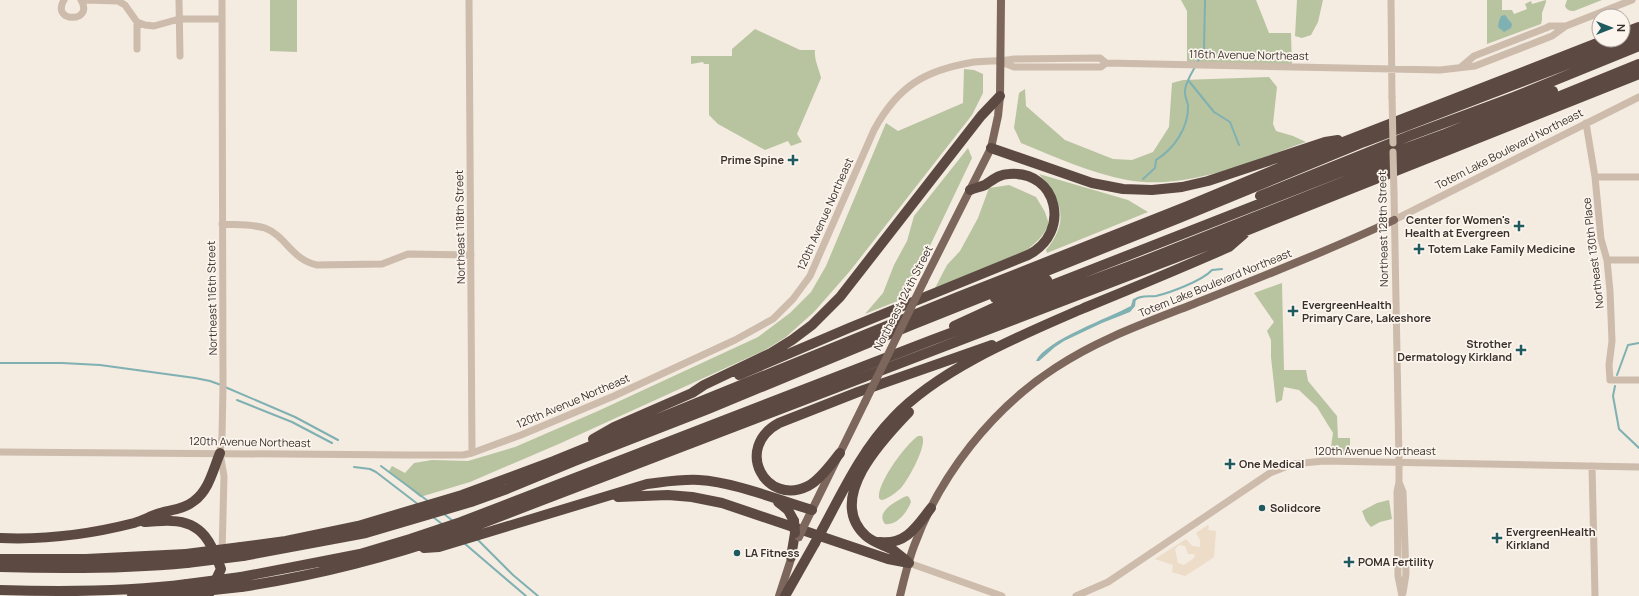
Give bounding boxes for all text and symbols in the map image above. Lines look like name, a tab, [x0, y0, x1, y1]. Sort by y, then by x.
north arrow	[1591, 8, 1631, 48]
text: N	[1614, 24, 1629, 32]
street label: 116th Avenue Northeast	[1189, 46, 1309, 63]
street label: Totem Lake Boulevard Northeast	[1432, 105, 1585, 192]
place label: Prime Spine	[720, 152, 784, 167]
marker: Prime Spine	[787, 154, 799, 166]
street label: 120th Avenue Northeast	[793, 155, 856, 272]
street label: Northeast 118th Street	[451, 170, 468, 284]
street label: Northeast 128th Street	[1374, 171, 1391, 287]
street label: Northeast 130th Place	[1578, 196, 1607, 309]
place label: Center for Women's Health at Evergreen	[1405, 212, 1510, 240]
marker: Center for Women's Health at Evergreen	[1513, 220, 1525, 232]
street label: Northeast 116th Street	[203, 241, 220, 355]
place label: Totem Lake Family Medicine	[1428, 241, 1576, 256]
street label: Northeast 124th Street	[870, 243, 936, 353]
marker: Totem Lake Family Medicine	[1413, 243, 1425, 255]
street label: Totem Lake Boulevard Northeast	[1136, 245, 1294, 320]
place label: EvergreenHealth Primary Care, Lakeshore	[1302, 297, 1432, 325]
marker: EvergreenHealth Primary Care, Lakeshore	[1287, 305, 1299, 317]
place label: Strother Dermatology Kirkland	[1397, 336, 1513, 364]
marker: Strother Dermatology Kirkland	[1515, 344, 1527, 356]
street label: 120th Avenue Northeast	[514, 370, 632, 431]
street label: 120th Avenue Northeast	[189, 433, 311, 450]
street label: 120th Avenue Northeast	[1314, 443, 1436, 458]
place label: One Medical	[1239, 456, 1304, 471]
marker: One Medical	[1224, 458, 1236, 470]
place label: Solidcore	[1270, 500, 1321, 515]
marker: Solidcore	[1257, 503, 1267, 513]
place label: EvergreenHealth Kirkland	[1506, 524, 1596, 552]
marker: EvergreenHealth Kirkland	[1491, 532, 1503, 544]
place label: LA Fitness	[745, 545, 799, 560]
marker: LA Fitness	[732, 548, 742, 558]
place label: POMA Fertility	[1358, 554, 1434, 569]
marker: POMA Fertility	[1343, 556, 1355, 568]

